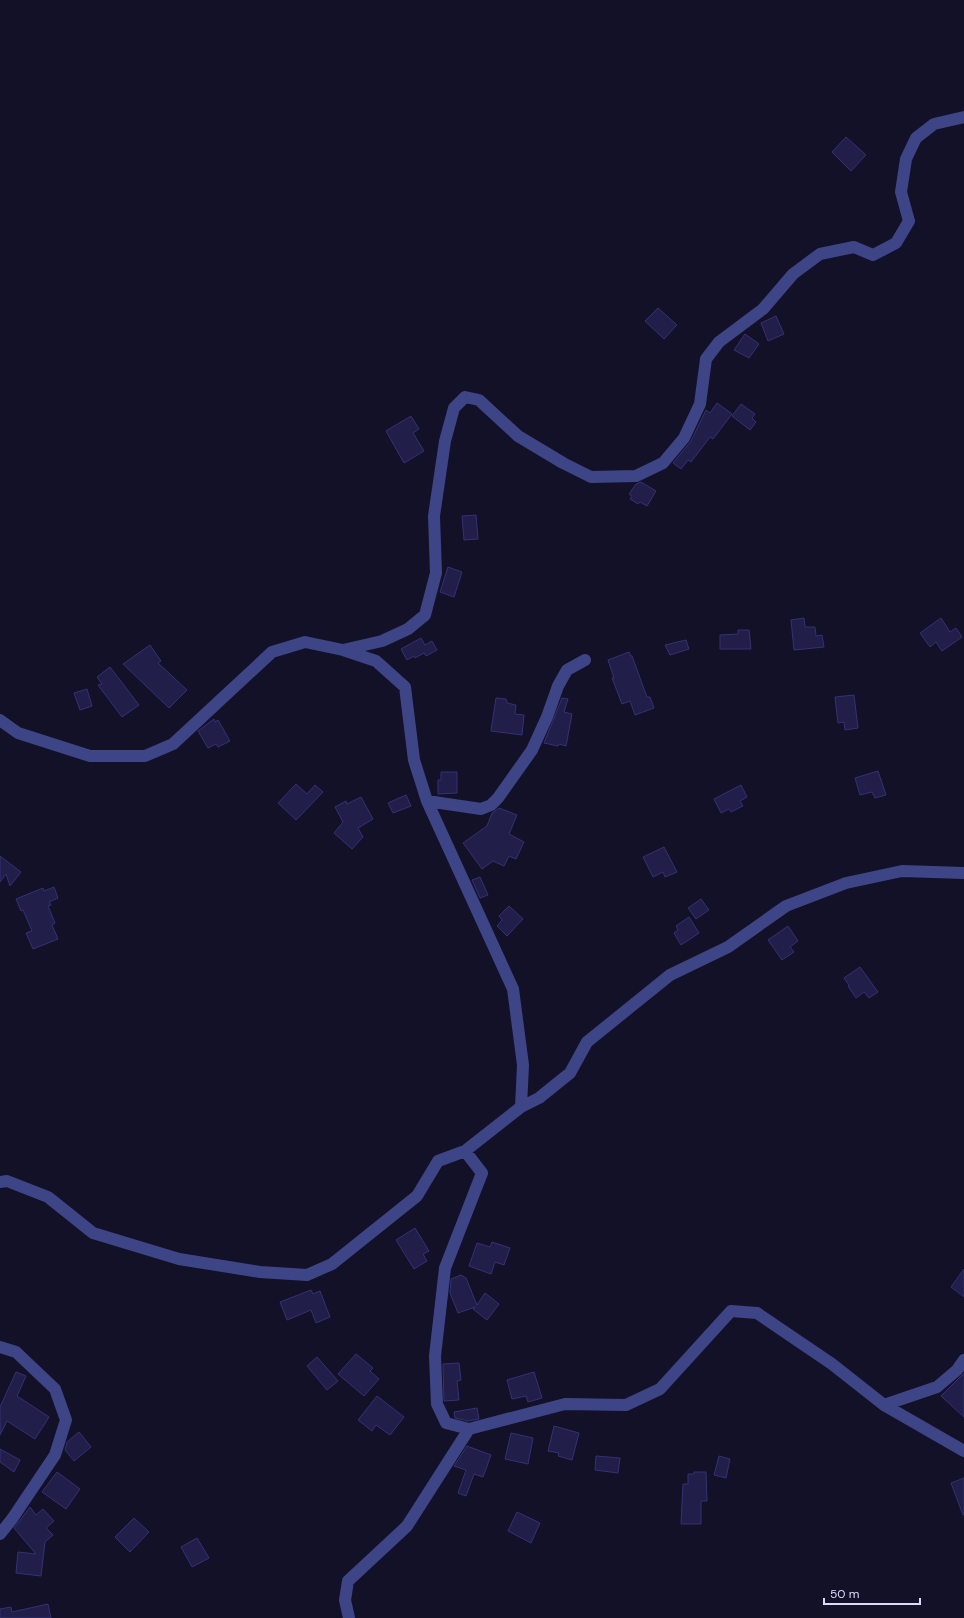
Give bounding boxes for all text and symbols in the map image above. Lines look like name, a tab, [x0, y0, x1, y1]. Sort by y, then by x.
scale bar	[824, 1580, 920, 1606]
text: 50 m	[830, 1586, 859, 1602]

